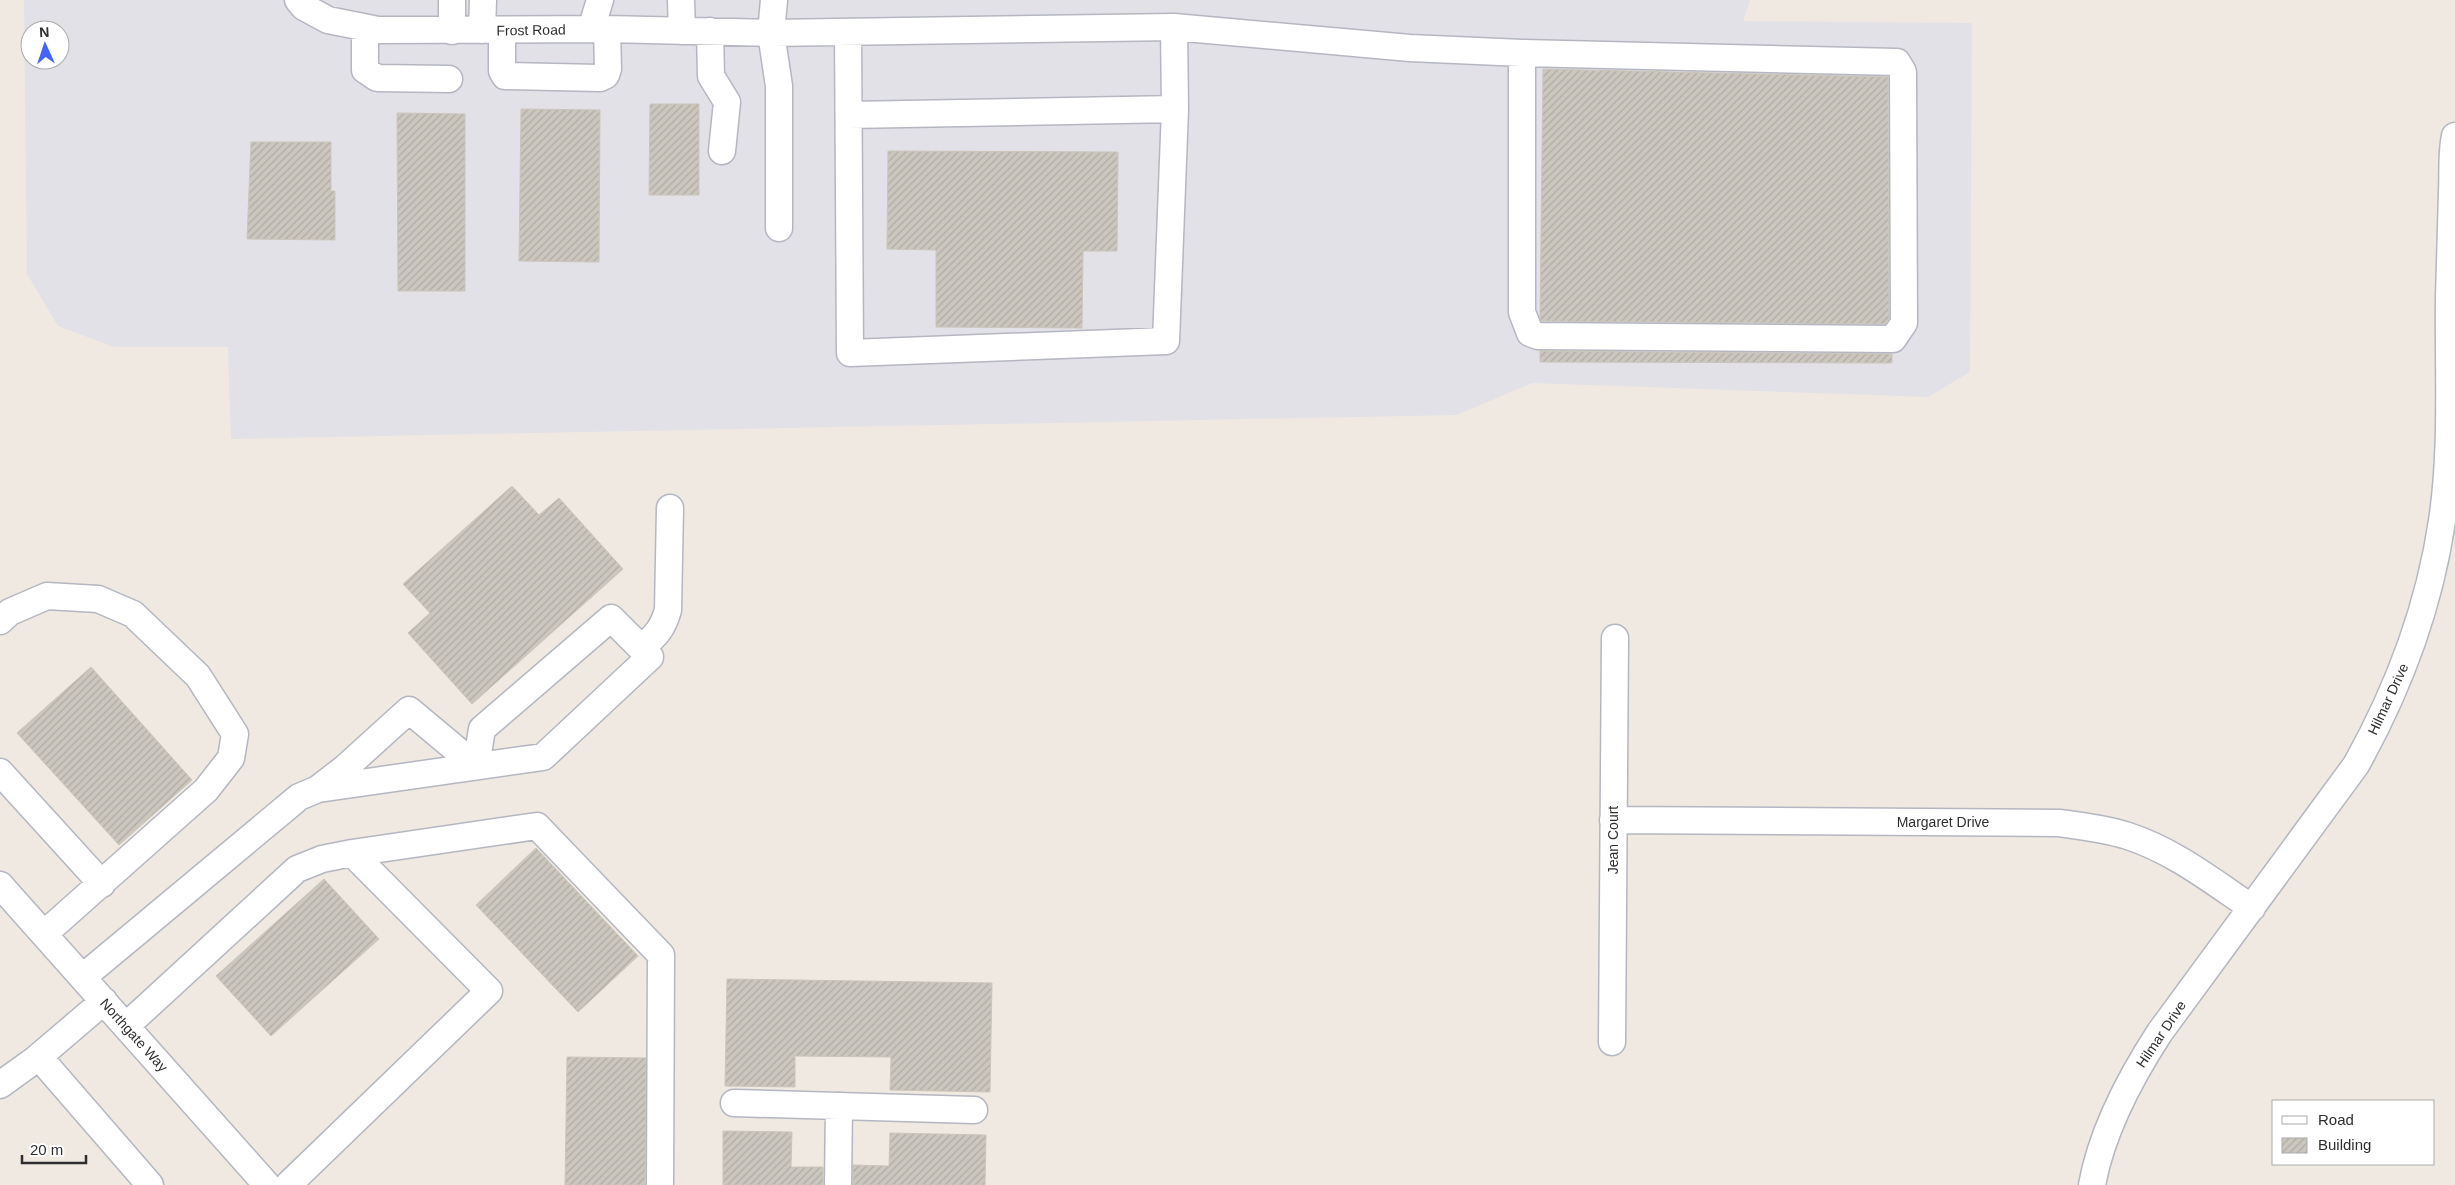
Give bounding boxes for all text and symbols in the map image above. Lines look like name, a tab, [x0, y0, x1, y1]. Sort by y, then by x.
north arrow	[20, 20, 70, 70]
street label: Frost Road	[496, 21, 566, 39]
text: N	[39, 24, 50, 40]
street label: Hilmar Drive	[2364, 661, 2412, 737]
street label: Jean Court	[1605, 806, 1621, 874]
street label: Margaret Drive	[1897, 814, 1989, 830]
street label: Northgate Way	[97, 995, 171, 1075]
street label: Hilmar Drive	[2133, 997, 2189, 1070]
legend	[2272, 1100, 2435, 1165]
text: Road	[2318, 1111, 2354, 1128]
scale bar	[22, 1132, 86, 1164]
text: Building	[2318, 1136, 2371, 1153]
text: 20 m	[30, 1141, 63, 1158]

